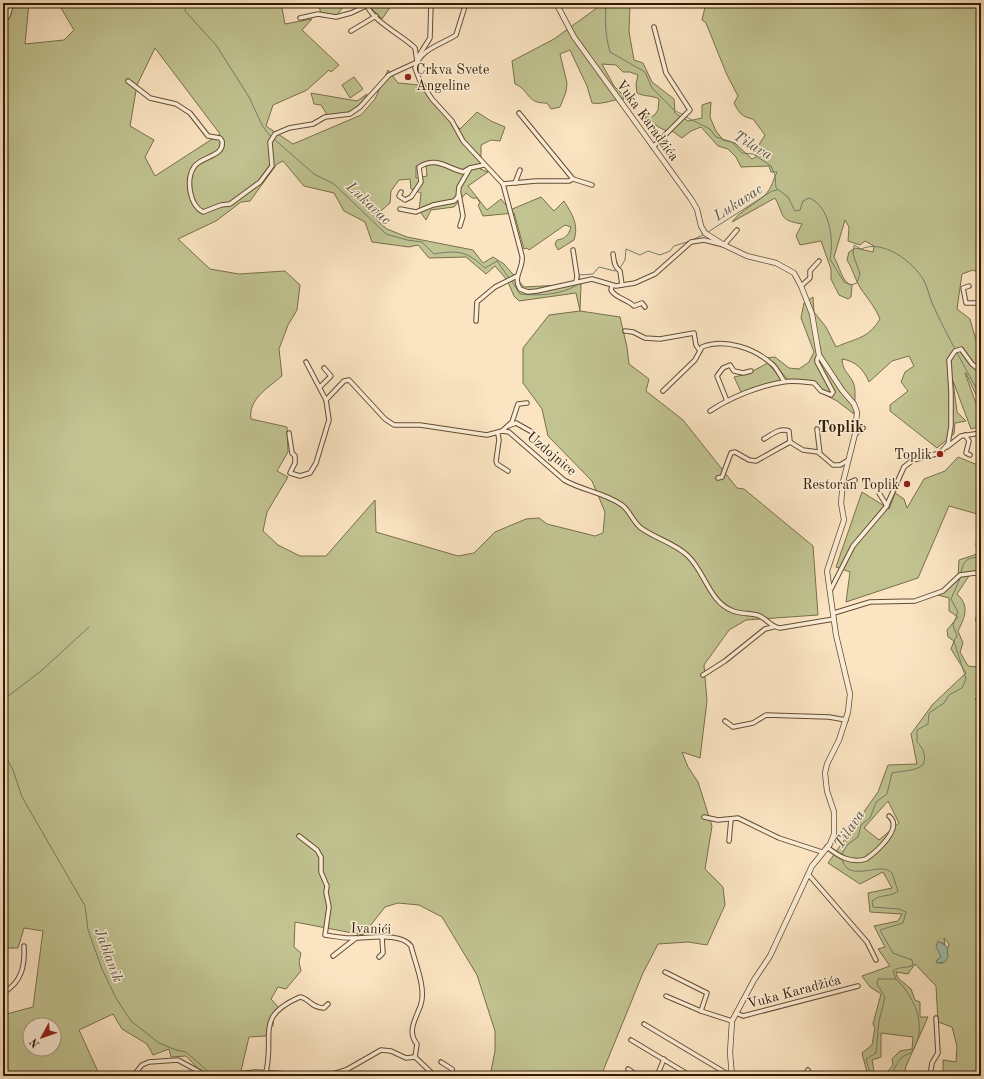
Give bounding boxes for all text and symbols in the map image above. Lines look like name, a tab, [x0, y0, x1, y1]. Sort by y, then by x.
place label: Crkva Svete Angeline	[416, 63, 489, 93]
marker: Crkva Svete Angeline	[403, 72, 413, 82]
street label: Vuka Karadžića	[613, 78, 681, 164]
water label: Tilava	[730, 129, 774, 164]
water label: Lukavac	[342, 179, 393, 228]
water label: Lukavac	[711, 182, 766, 225]
district label: Toplik	[818, 420, 864, 436]
street label: Uzdojnice	[524, 429, 579, 478]
place label: Toplik	[894, 448, 932, 462]
marker: Toplik	[935, 449, 945, 459]
place label: Restoran Toplik	[802, 478, 899, 492]
marker: Restoran Toplik	[902, 479, 912, 489]
water label: Tilava	[832, 808, 868, 852]
street label: Ivanići	[350, 921, 392, 937]
water label: Jablanik	[90, 926, 125, 985]
street label: Vuka Karadžića	[746, 973, 843, 1011]
north arrow	[22, 1017, 62, 1057]
text: N	[28, 1035, 42, 1049]

